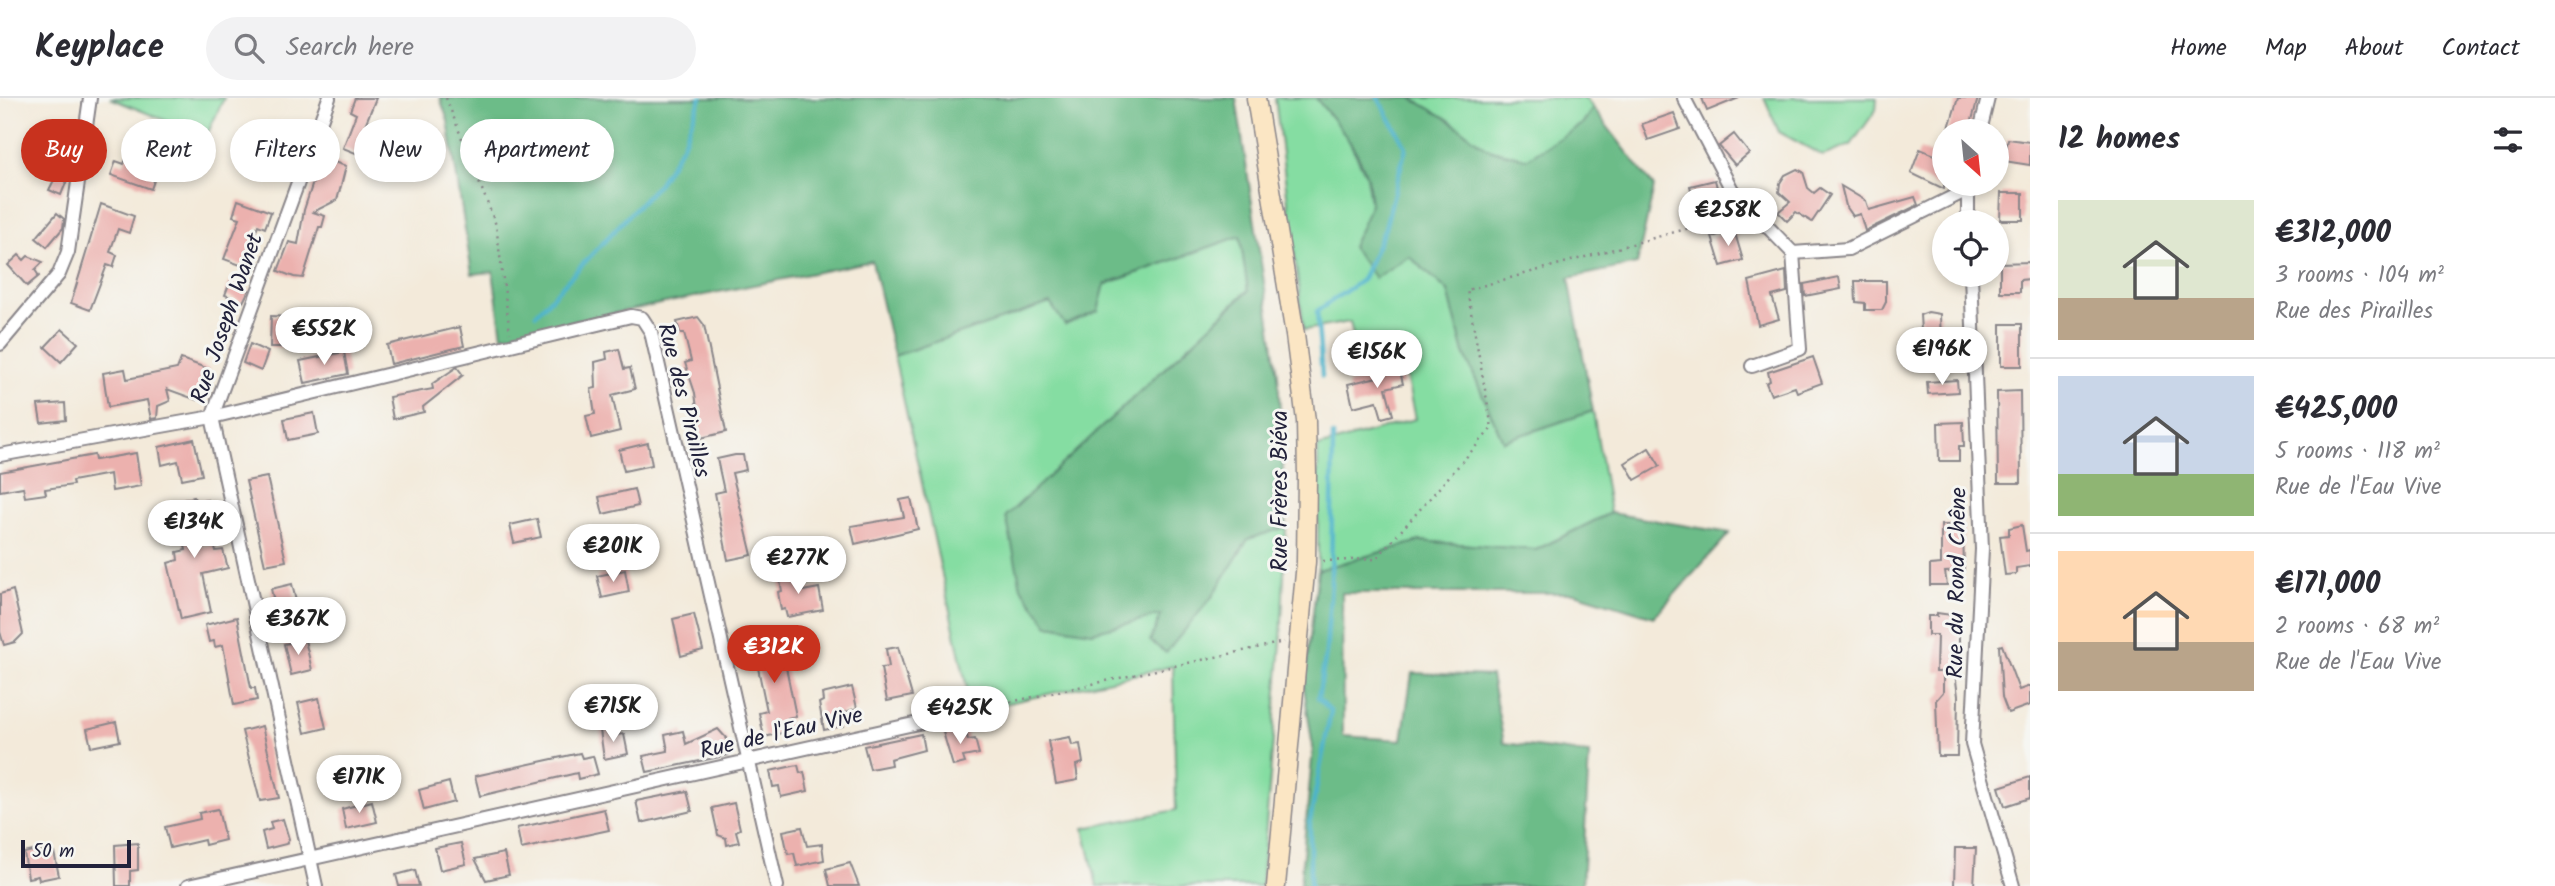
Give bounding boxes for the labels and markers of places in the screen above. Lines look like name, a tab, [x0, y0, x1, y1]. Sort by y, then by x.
pin: €258K	[1679, 188, 1777, 248]
pin: €552K	[275, 308, 373, 367]
pin: €196K	[1893, 328, 1991, 387]
pin: €156K	[1328, 330, 1426, 390]
pin: €134K	[145, 500, 243, 560]
pin: €201K	[564, 524, 662, 584]
pin: €277K	[749, 536, 847, 596]
pin: €367K	[249, 598, 347, 657]
pin: €312K	[725, 626, 823, 685]
pin: €715K	[564, 684, 662, 744]
pin: €425K	[911, 686, 1009, 746]
pin: €171K	[310, 756, 408, 815]

